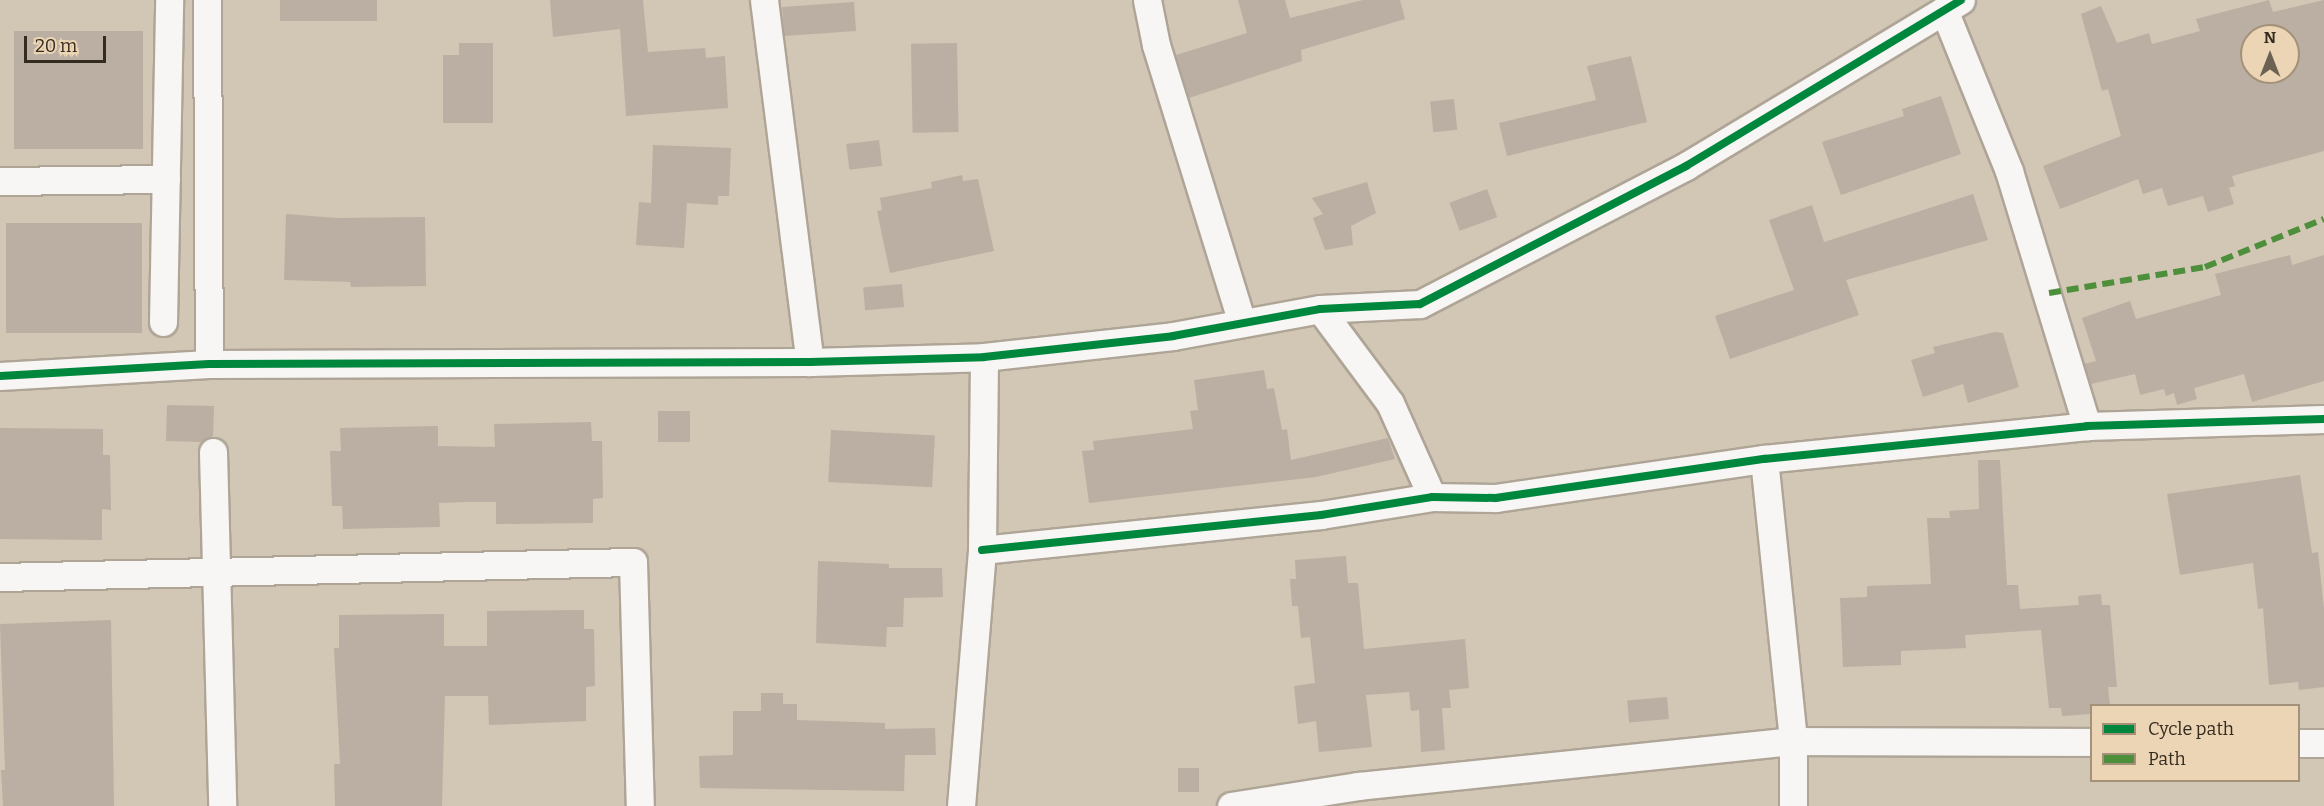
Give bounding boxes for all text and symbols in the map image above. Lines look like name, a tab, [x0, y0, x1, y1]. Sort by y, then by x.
scale bar	[27, 24, 110, 62]
north arrow	[2240, 24, 2300, 84]
text: N	[2264, 28, 2276, 47]
text: 20 m	[35, 35, 77, 57]
legend	[2090, 704, 2300, 782]
text: Cycle path	[2148, 718, 2234, 740]
text: Path	[2148, 748, 2186, 770]

